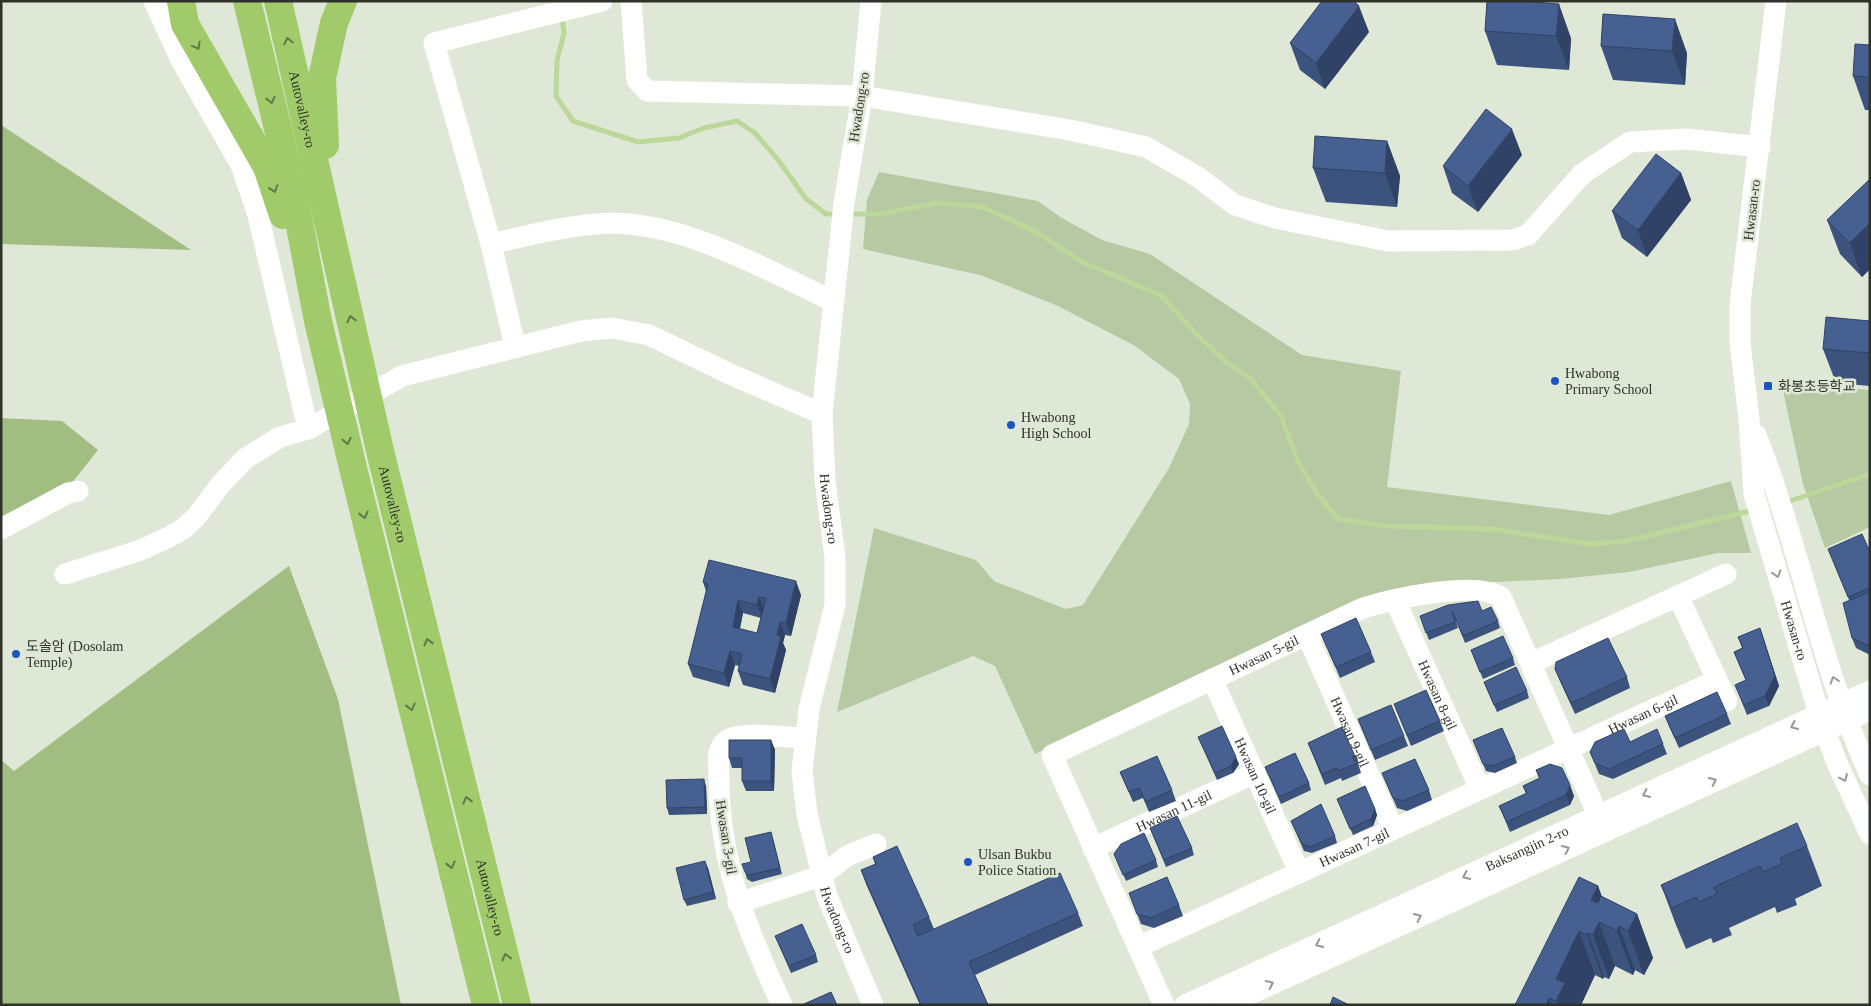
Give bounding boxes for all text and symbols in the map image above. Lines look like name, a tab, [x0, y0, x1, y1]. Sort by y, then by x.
one-way arrow	[283, 36, 294, 45]
one-way arrow	[191, 41, 201, 50]
street label: Autovalley-ro	[287, 69, 319, 149]
street label: Hwadong-ro	[846, 71, 872, 143]
one-way arrow	[265, 95, 276, 104]
street label: Hwasan-ro	[1741, 179, 1763, 241]
one-way arrow	[268, 185, 278, 193]
one-way arrow	[346, 314, 357, 323]
place label: Hwabong Primary School	[1565, 366, 1653, 397]
marker: Hwabong Primary School	[1549, 375, 1561, 387]
place label: 화봉초등학교	[1778, 378, 1855, 394]
marker: 화봉초등학교	[1762, 380, 1774, 392]
place label: Hwabong High School	[1021, 410, 1092, 441]
marker: Hwabong High School	[1005, 419, 1017, 431]
one-way arrow	[341, 437, 352, 445]
street label: Autovalley-ro	[376, 464, 410, 544]
street label: Hwadong-ro	[817, 473, 841, 545]
one-way arrow	[359, 511, 369, 519]
one-way arrow	[1772, 569, 1782, 578]
street label: Hwasan-ro	[1778, 599, 1810, 662]
street label: Hwasan 5-gil	[1226, 632, 1301, 678]
one-way arrow	[423, 638, 433, 646]
place label: 도솔암 (Dosolam Temple)	[26, 639, 123, 671]
marker: 도솔암 (Dosolam Temple)	[10, 648, 22, 660]
street label: Hwasan 8-gil	[1415, 658, 1460, 732]
one-way arrow	[1830, 677, 1840, 685]
street label: Hwasan 6-gil	[1606, 692, 1680, 737]
street label: Hwasan 9-gil	[1328, 695, 1372, 769]
one-way arrow	[405, 703, 416, 712]
one-way arrow	[1790, 720, 1799, 730]
street label: Hwasan 10-gil	[1232, 735, 1279, 816]
one-way arrow	[1838, 773, 1849, 782]
one-way arrow	[1708, 777, 1717, 788]
street label: Hwasan 11-gil	[1134, 787, 1214, 835]
one-way arrow	[1642, 787, 1651, 798]
one-way arrow	[462, 795, 473, 804]
street label: Hwasan 3-gil	[713, 799, 739, 875]
street label: Baksangjin 2-ro	[1483, 823, 1571, 874]
street label: Hwasan 7-gil	[1317, 825, 1391, 870]
one-way arrow	[1560, 845, 1569, 855]
place label: Ulsan Bukbu Police Station	[978, 847, 1056, 878]
marker: Ulsan Bukbu Police Station	[962, 856, 974, 868]
street label: Autovalley-ro	[474, 857, 507, 937]
one-way arrow	[445, 860, 456, 869]
one-way arrow	[1462, 870, 1471, 880]
street label: Hwadong-ro	[817, 885, 858, 955]
one-way arrow	[1413, 912, 1422, 923]
one-way arrow	[1315, 937, 1324, 948]
one-way arrow	[501, 953, 512, 962]
one-way arrow	[1265, 980, 1274, 991]

